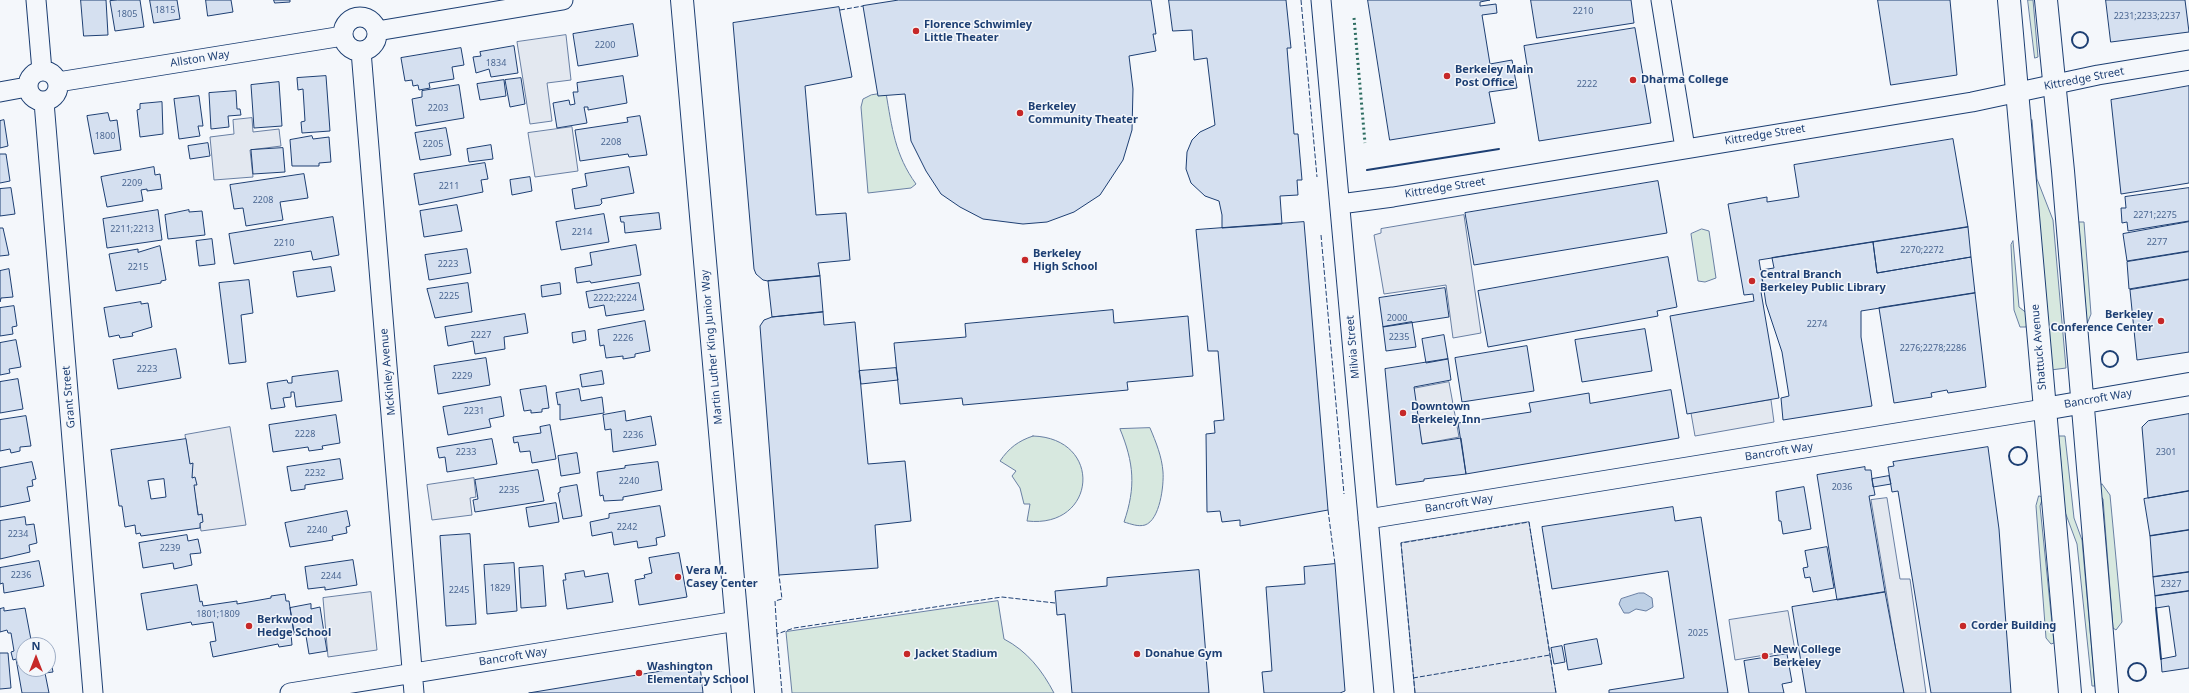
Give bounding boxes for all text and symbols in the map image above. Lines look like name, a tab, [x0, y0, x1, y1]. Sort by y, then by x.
house number: 1815	[155, 5, 175, 15]
house number: 2210	[1573, 6, 1593, 16]
house number: 1805	[117, 9, 137, 19]
house number: 2231;2233;2237	[2114, 11, 2180, 21]
place label: Florence Schwimley Little Theater	[924, 18, 1032, 44]
marker: Florence Schwimley Little Theater	[911, 26, 921, 36]
house number: 2200	[595, 40, 615, 50]
street label: Allston Way	[169, 48, 231, 70]
house number: 1834	[486, 58, 506, 68]
place label: Berkeley Main Post Office	[1455, 63, 1533, 89]
street label: Kittredge Street	[2043, 65, 2125, 93]
marker: Berkeley Main Post Office	[1442, 71, 1452, 81]
place label: Dharma College	[1641, 73, 1728, 87]
marker: Dharma College	[1628, 75, 1638, 85]
house number: 2222	[1577, 79, 1597, 89]
place label: Berkeley Community Theater	[1028, 100, 1138, 126]
house number: 2203	[428, 103, 448, 113]
marker: Berkeley Community Theater	[1015, 108, 1025, 118]
street label: Kittredge Street	[1724, 122, 1806, 148]
house number: 1800	[95, 131, 115, 141]
house number: 2208	[601, 137, 621, 147]
house number: 2205	[423, 139, 443, 149]
street label: Kittredge Street	[1404, 175, 1486, 201]
house number: 2209	[122, 178, 142, 188]
house number: 2211	[439, 181, 459, 191]
house number: 2208	[253, 195, 273, 205]
house number: 2271;2275	[2133, 210, 2177, 220]
house number: 2211;2213	[110, 224, 154, 234]
house number: 2214	[572, 227, 592, 237]
house number: 2277	[2147, 237, 2167, 247]
house number: 2210	[274, 238, 294, 248]
house number: 2270;2272	[1900, 245, 1944, 255]
place label: Berkeley High School	[1033, 247, 1098, 273]
marker: Berkeley High School	[1020, 255, 1030, 265]
house number: 2223	[438, 259, 458, 269]
house number: 2215	[128, 262, 148, 272]
place label: Central Branch Berkeley Public Library	[1760, 268, 1886, 294]
street label: Martin Luther King Junior Way	[699, 269, 725, 425]
marker: Central Branch Berkeley Public Library	[1747, 276, 1757, 286]
house number: 2225	[439, 291, 459, 301]
house number: 2222;2224	[593, 293, 637, 303]
street label: Shattuck Avenue	[2029, 303, 2049, 391]
place label: Berkeley Conference Center	[2051, 308, 2153, 334]
house number: 2000	[1387, 313, 1407, 323]
street label: Milvia Street	[1344, 315, 1362, 379]
marker: Berkeley Conference Center	[2156, 316, 2166, 326]
house number: 2274	[1807, 319, 1827, 329]
street label: McKinley Avenue	[378, 328, 398, 416]
house number: 2227	[471, 330, 491, 340]
house number: 2235	[1389, 332, 1409, 342]
house number: 2226	[613, 333, 633, 343]
house number: 2276;2278;2286	[1900, 343, 1966, 353]
house number: 2223	[137, 364, 157, 374]
street label: Grant Street	[60, 365, 78, 429]
house number: 2229	[452, 371, 472, 381]
street label: Bancroft Way	[2063, 387, 2133, 411]
place label: Downtown Berkeley Inn	[1411, 400, 1481, 426]
house number: 2231	[464, 406, 484, 416]
marker: Downtown Berkeley Inn	[1398, 408, 1408, 418]
house number: 2228	[295, 429, 315, 439]
house number: 2236	[623, 430, 643, 440]
street label: Bancroft Way	[1744, 440, 1814, 464]
house number: 2233	[456, 447, 476, 457]
house number: 2301	[2156, 447, 2176, 457]
house number: 2232	[305, 468, 325, 478]
house number: 2240	[619, 476, 639, 486]
house number: 2036	[1832, 482, 1852, 492]
house number: 2235	[499, 485, 519, 495]
street label: Bancroft Way	[1424, 492, 1494, 516]
house number: 2242	[617, 522, 637, 532]
house number: 2240	[307, 525, 327, 535]
house number: 2234	[8, 529, 28, 539]
house number: 2239	[160, 543, 180, 553]
place label: Vera M. Casey Center	[686, 564, 758, 590]
house number: 2236	[11, 570, 31, 580]
house number: 2244	[321, 571, 341, 581]
marker: Vera M. Casey Center	[673, 572, 683, 582]
house number: 2327	[2161, 579, 2181, 589]
house number: 1829	[490, 583, 510, 593]
house number: 2245	[449, 585, 469, 595]
house number: 1801;1809	[196, 609, 240, 619]
place label: Berkwood Hedge School	[257, 613, 331, 639]
place label: Corder Building	[1971, 619, 2056, 633]
marker: Berkwood Hedge School	[244, 621, 254, 631]
marker: Corder Building	[1958, 621, 1968, 631]
house number: 2025	[1688, 628, 1708, 638]
north arrow	[16, 637, 56, 677]
text: N	[32, 638, 40, 653]
place label: New College Berkeley	[1773, 643, 1841, 669]
street label: Bancroft Way	[478, 645, 548, 669]
place label: Jacket Stadium	[915, 647, 997, 661]
place label: Donahue Gym	[1145, 647, 1222, 661]
marker: Jacket Stadium	[902, 649, 912, 659]
marker: Donahue Gym	[1132, 649, 1142, 659]
marker: New College Berkeley	[1760, 651, 1770, 661]
place label: Washington Elementary School	[647, 660, 749, 686]
marker: Washington Elementary School	[634, 668, 644, 678]

